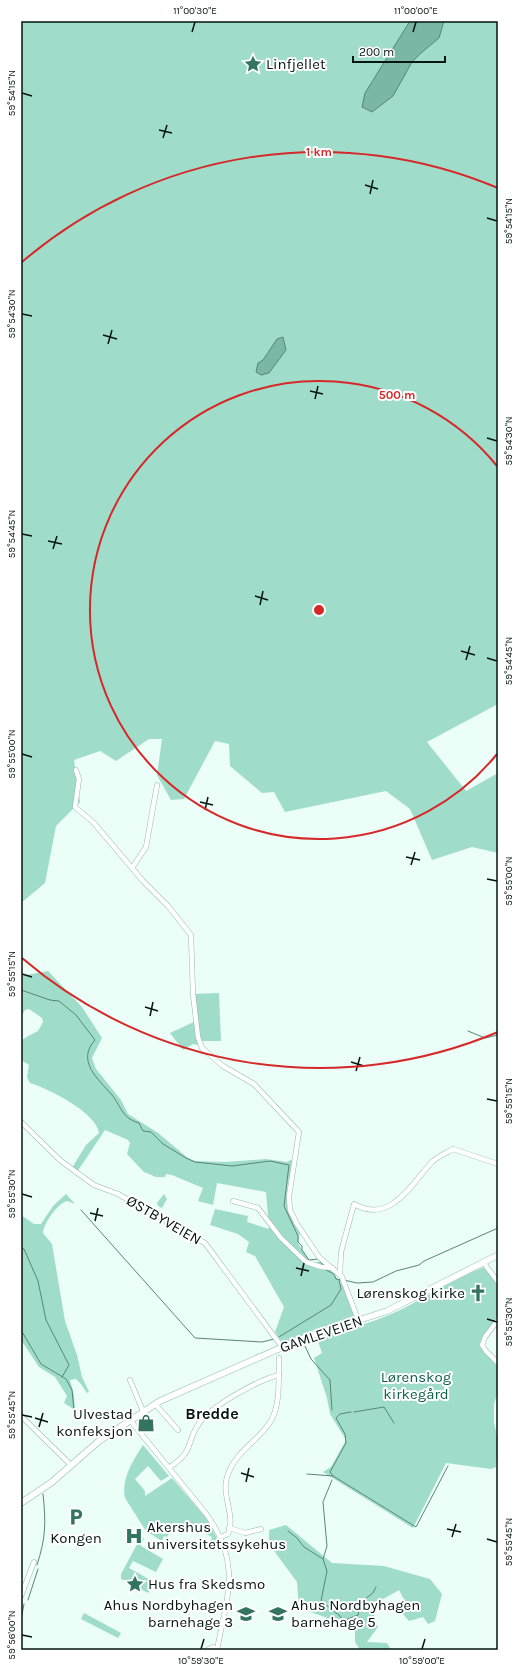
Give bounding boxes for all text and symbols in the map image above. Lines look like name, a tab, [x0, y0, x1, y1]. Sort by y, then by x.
text: 11°00'30"E	[173, 5, 217, 17]
text: 11°00'00"E	[394, 5, 438, 17]
scale bar	[353, 38, 445, 64]
text: 200 m	[359, 45, 394, 59]
place icon: Linfjellet	[243, 54, 263, 74]
place label: Linfjellet	[266, 55, 326, 73]
text: 59°54'15"N	[6, 70, 18, 116]
text: 1 km	[306, 145, 332, 159]
text: 59°54'15"N	[503, 198, 515, 244]
text: 59°54'30"N	[6, 289, 18, 339]
text: 500 m	[379, 388, 415, 402]
text: 59°54'30"N	[503, 416, 515, 466]
text: 59°54'45"N	[6, 510, 18, 558]
centre of rings	[312, 603, 326, 617]
text: 59°54'45"N	[503, 637, 515, 685]
text: 59°55'00"N	[6, 729, 18, 779]
text: 59°55'00"N	[503, 856, 515, 906]
text: 59°55'15"N	[6, 951, 18, 997]
text: 59°55'15"N	[503, 1078, 515, 1124]
text: 59°55'30"N	[6, 1169, 18, 1219]
street label: ØSTBYVEIEN	[123, 1191, 205, 1249]
church icon: Lørenskog kirke	[468, 1283, 488, 1303]
place label: Lørenskog kirke	[357, 1284, 465, 1302]
text: 59°55'30"N	[503, 1297, 515, 1347]
street label: GAMLEVEIEN	[277, 1311, 365, 1357]
park label: Lørenskog kirkegård	[381, 1368, 452, 1403]
text: 59°55'45"N	[6, 1391, 18, 1439]
district label: Bredde	[185, 1404, 239, 1423]
place label: Ulvestad konfeksjon	[56, 1405, 133, 1440]
shop icon: Ulvestad konfeksjon	[136, 1413, 156, 1433]
parking icon: Kongen	[66, 1507, 86, 1527]
place label: Akershus universitetssykehus	[147, 1518, 286, 1553]
text: 59°55'45"N	[503, 1518, 515, 1566]
hospital icon: Akershus universitetssykehus	[124, 1526, 144, 1546]
place label: Kongen	[50, 1529, 102, 1547]
place icon: Hus fra Skedsmo	[125, 1574, 145, 1594]
place label: Hus fra Skedsmo	[148, 1575, 265, 1593]
place label: Ahus Nordbyhagen barnehage 3	[104, 1596, 233, 1631]
place label: Ahus Nordbyhagen barnehage 5	[291, 1596, 420, 1631]
school or university icon: Ahus Nordbyhagen barnehage 3	[236, 1604, 256, 1624]
school or university icon: Ahus Nordbyhagen barnehage 5	[268, 1604, 288, 1624]
text: 59°56'00"N	[6, 1610, 18, 1660]
text: 10°59'30"E	[178, 1655, 224, 1667]
text: 10°59'00"E	[399, 1655, 445, 1667]

